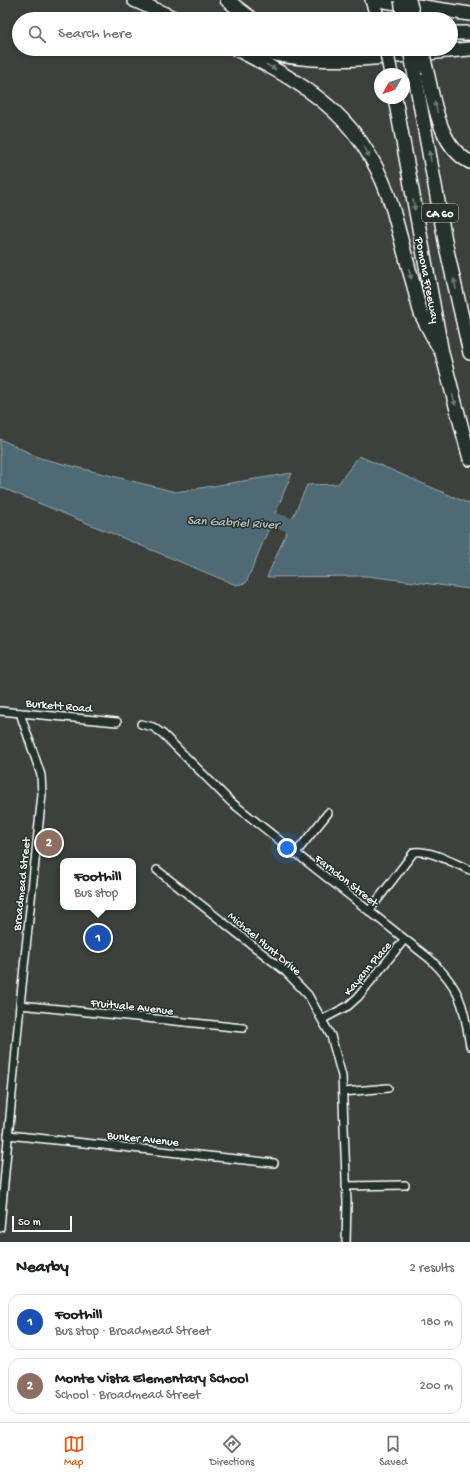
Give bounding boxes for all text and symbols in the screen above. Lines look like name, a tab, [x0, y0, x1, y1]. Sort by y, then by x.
search box	[12, 12, 458, 56]
icon: search	[26, 23, 48, 45]
text: Search here	[58, 25, 132, 43]
one-way arrow	[265, 63, 277, 70]
north arrow	[374, 68, 410, 104]
one-way arrow	[432, 101, 438, 113]
one-way arrow	[364, 146, 370, 157]
one-way arrow	[427, 150, 433, 162]
one-way arrow	[411, 199, 417, 211]
road number: CA 60	[422, 204, 458, 222]
street label: Pomona Freeway	[411, 235, 441, 325]
one-way arrow	[407, 268, 413, 280]
one-way arrow	[451, 278, 457, 290]
one-way arrow	[451, 394, 457, 406]
water label: San Gabriel River	[187, 514, 281, 534]
street label: Burkett Road	[24, 697, 93, 717]
pin: 2	[36, 828, 62, 858]
street label: Broadmead Street	[11, 836, 35, 932]
your location	[277, 838, 297, 858]
street label: Farndon Street	[311, 852, 381, 911]
popup	[60, 858, 136, 910]
text: Foothill	[74, 868, 122, 886]
text: Bus stop	[74, 886, 118, 901]
street label: Michael Hunt Drive	[224, 910, 304, 980]
pin: 1	[85, 923, 111, 953]
street label: Kayann Place	[342, 939, 396, 999]
street label: Fruitvale Avenue	[89, 997, 175, 1019]
street label: Bunker Avenue	[105, 1129, 180, 1151]
scale bar	[12, 1214, 72, 1233]
text: 50 m	[18, 1217, 40, 1229]
text: Nearby	[16, 1258, 69, 1278]
text: 2 results	[409, 1261, 454, 1276]
text: Foothill	[55, 1306, 102, 1324]
text: 1	[27, 1315, 33, 1330]
text: 180 m	[421, 1315, 453, 1330]
text: Bus stop · Broadmead Street	[55, 1324, 210, 1339]
text: Monte Vista Elementary School	[55, 1370, 248, 1388]
text: 2	[27, 1379, 33, 1394]
text: 200 m	[420, 1379, 453, 1394]
text: School · Broadmead Street	[55, 1388, 200, 1403]
tab: Map	[63, 1433, 85, 1469]
tab: Directions	[210, 1433, 254, 1469]
tab: Saved	[379, 1433, 407, 1469]

